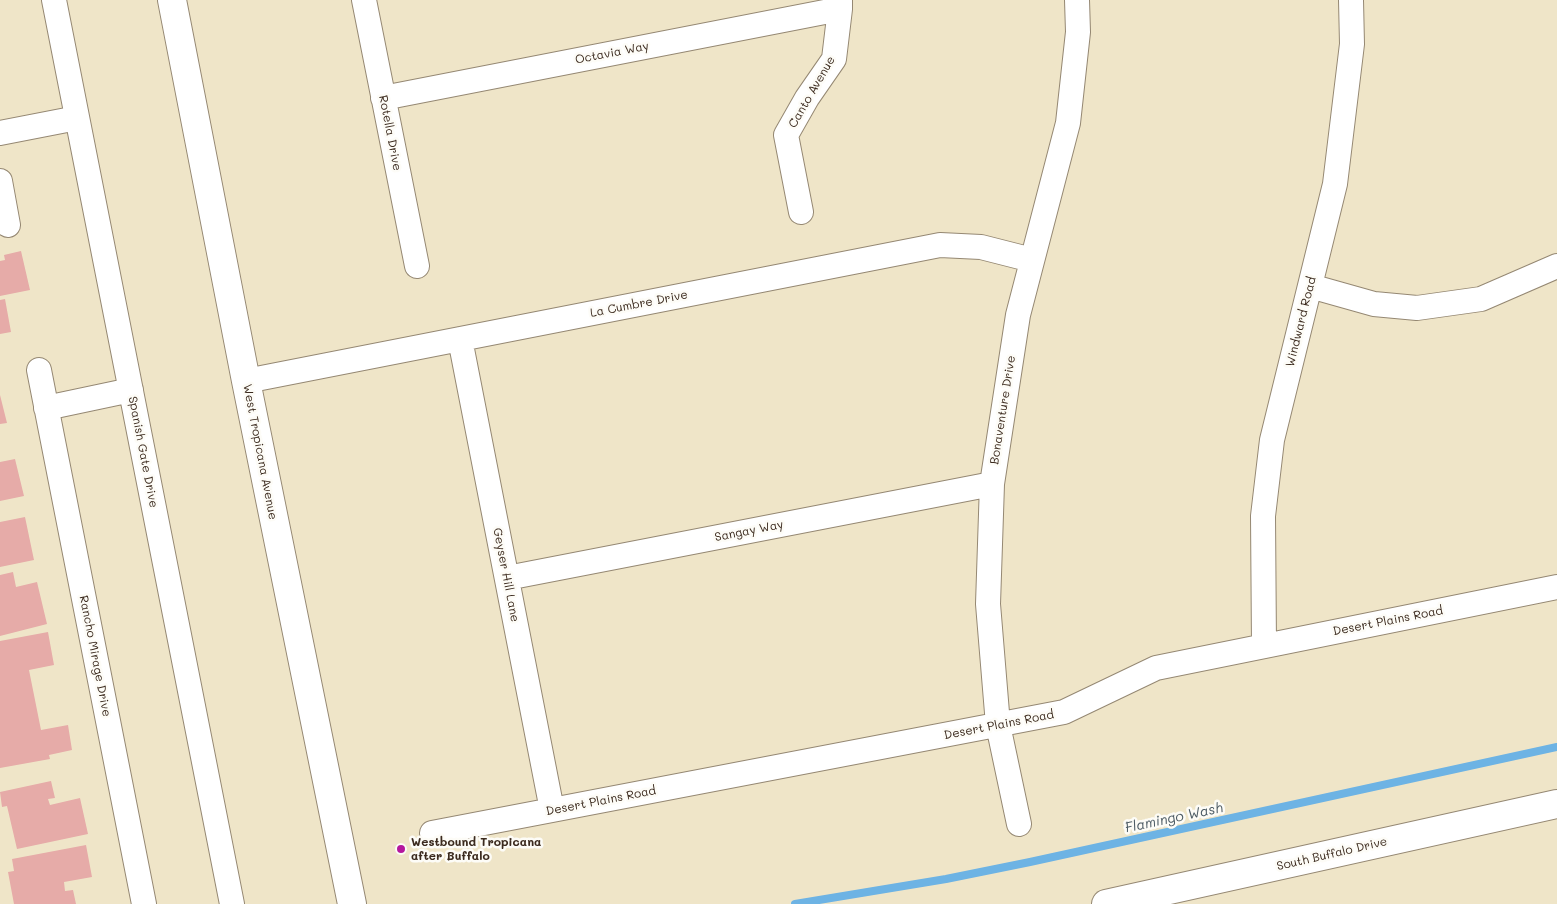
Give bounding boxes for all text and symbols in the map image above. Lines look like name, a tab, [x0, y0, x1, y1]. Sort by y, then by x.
street label: Octavia Way	[574, 39, 650, 67]
street label: Canto Avenue	[786, 54, 838, 130]
street label: Rotella Drive	[376, 94, 404, 172]
street label: Windward Road	[1283, 275, 1319, 369]
street label: La Cumbre Drive	[589, 287, 689, 321]
street label: Bonaventure Drive	[987, 355, 1019, 465]
street label: West Tropicana Avenue	[240, 383, 280, 521]
street label: Spanish Gate Drive	[125, 395, 161, 509]
street label: Sangay Way	[713, 517, 785, 545]
street label: Geyser Hill Lane	[490, 527, 522, 623]
street label: Rancho Mirage Drive	[76, 594, 114, 718]
street label: Desert Plains Road	[1332, 603, 1444, 639]
street label: Desert Plains Road	[943, 707, 1055, 743]
street label: Desert Plains Road	[545, 783, 657, 819]
water label: Flamingo Wash	[1123, 799, 1225, 837]
street label: South Buffalo Drive	[1275, 834, 1389, 874]
place label: Westbound Tropicana after Buffalo	[411, 835, 541, 863]
marker: Westbound Tropicana after Buffalo	[395, 843, 407, 855]

